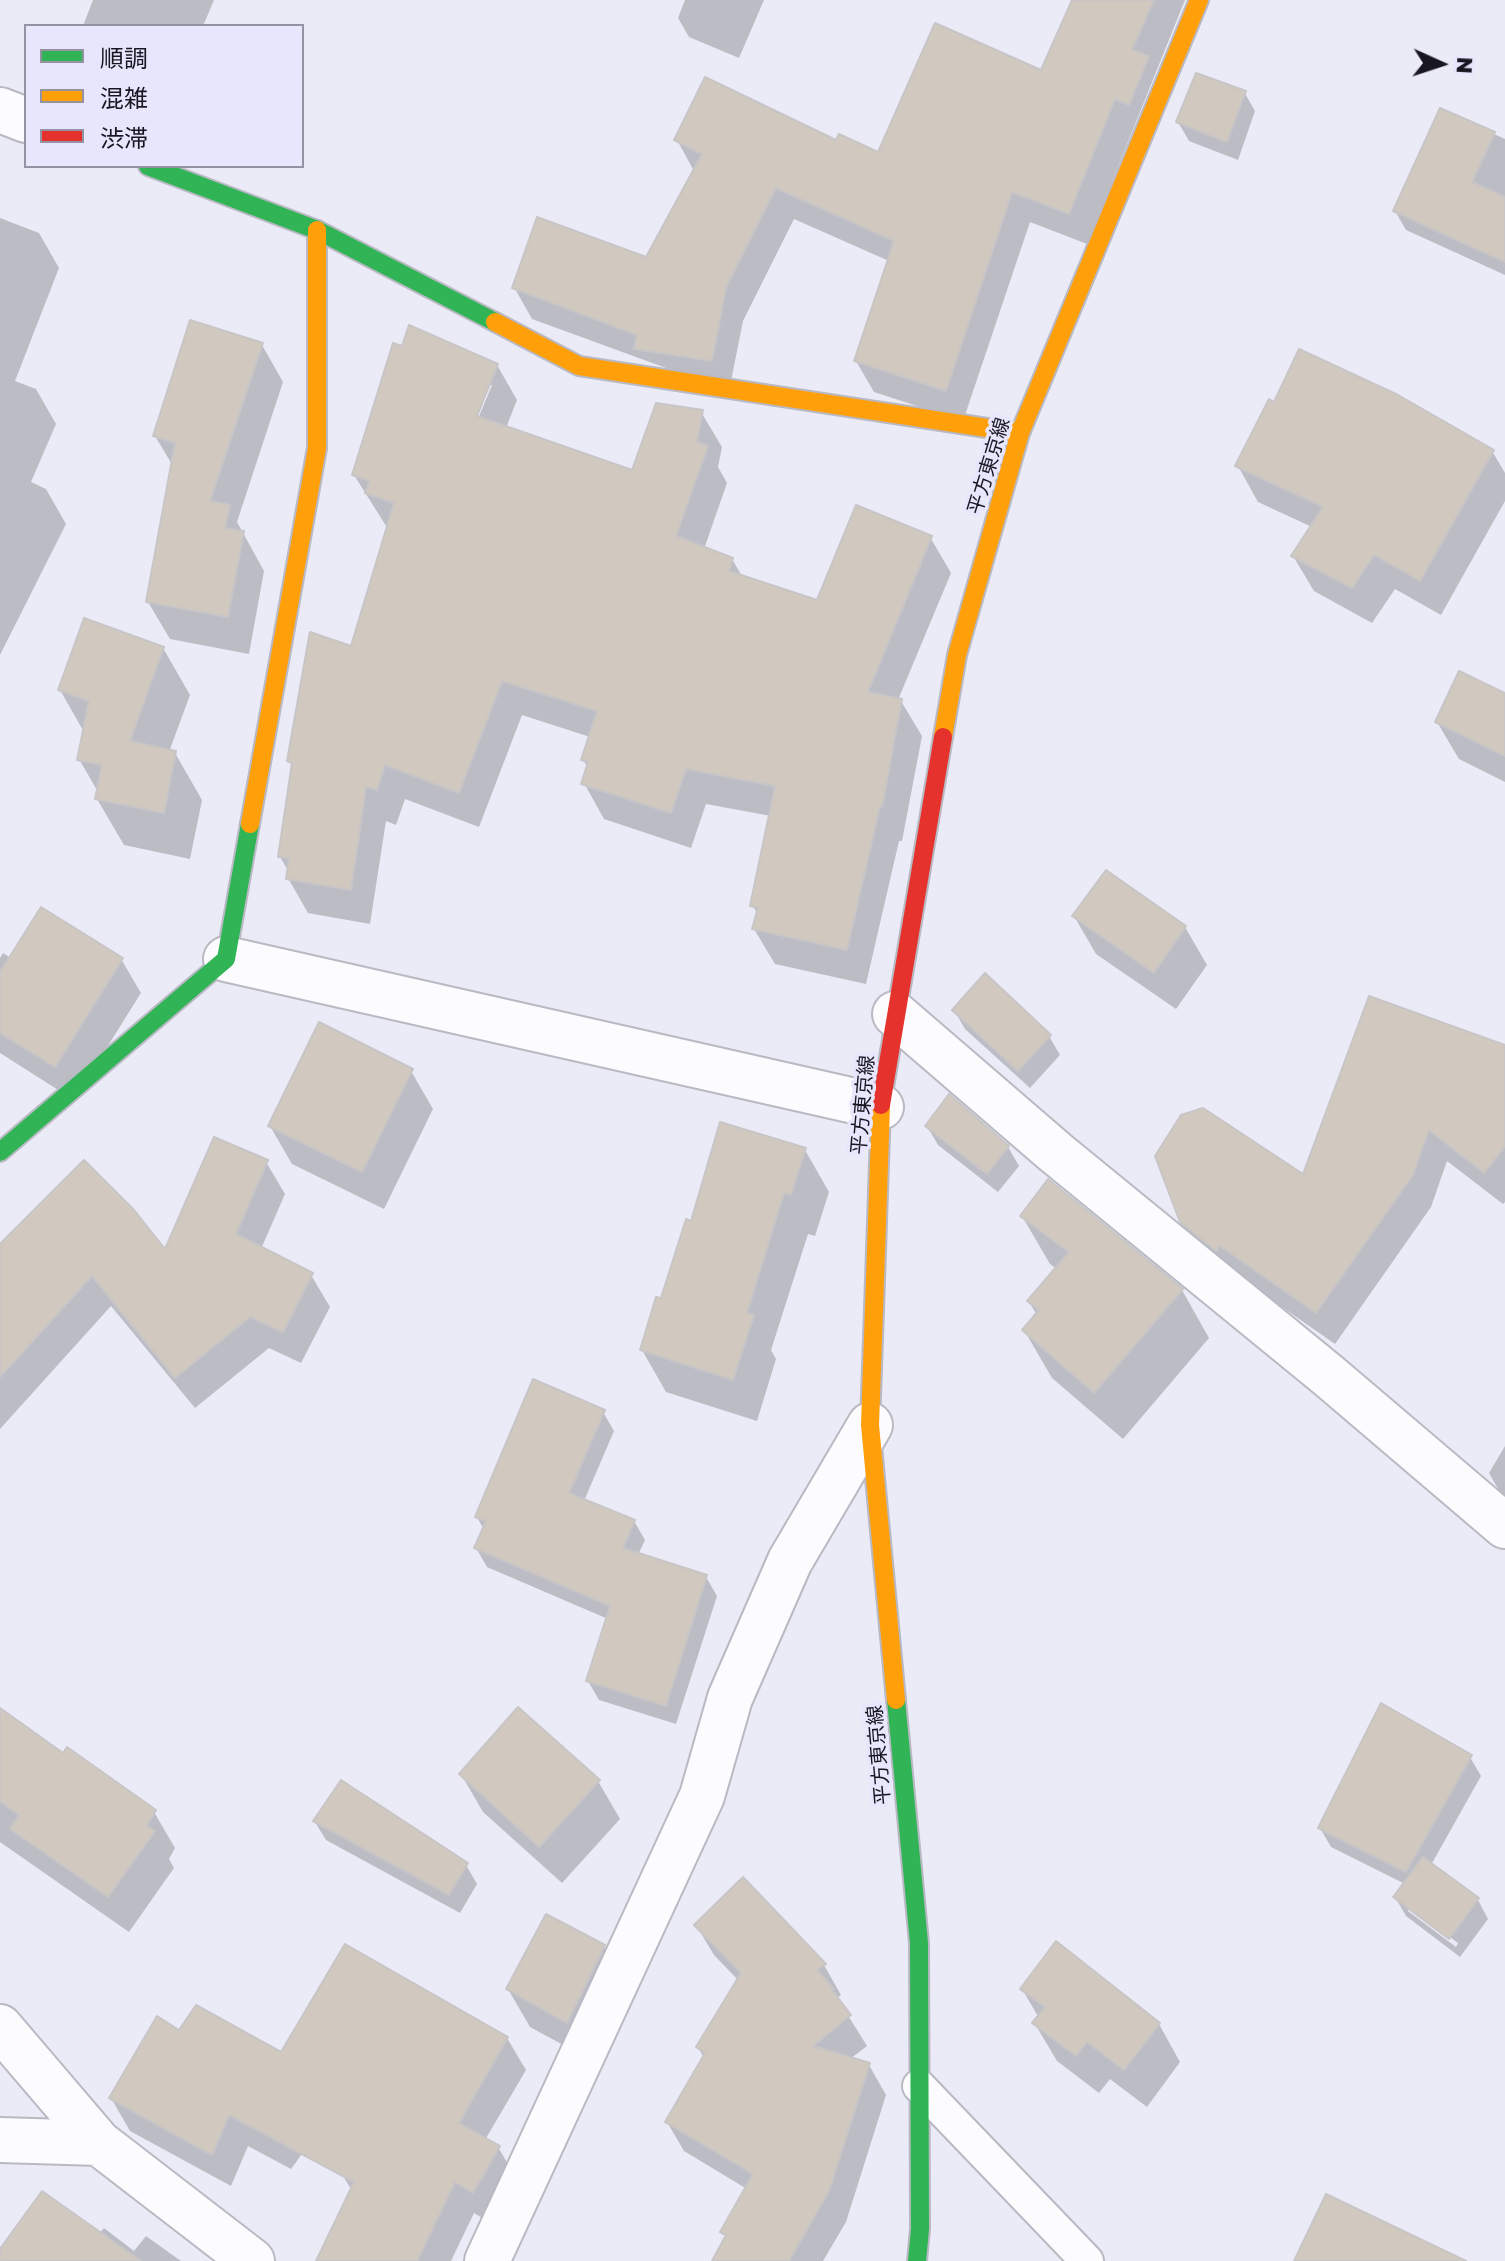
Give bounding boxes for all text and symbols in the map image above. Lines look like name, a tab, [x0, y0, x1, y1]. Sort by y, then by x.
legend	[24, 24, 304, 168]
north arrow	[1401, 24, 1481, 104]
text: 順調	[100, 43, 148, 72]
text: N	[1452, 56, 1479, 74]
text: 混雑	[100, 83, 148, 112]
text: 渋滞	[100, 123, 148, 152]
street label: 平方東京線	[963, 415, 1015, 517]
street label: 平方東京線	[847, 1054, 879, 1156]
street label: 平方東京線	[863, 1704, 895, 1806]

